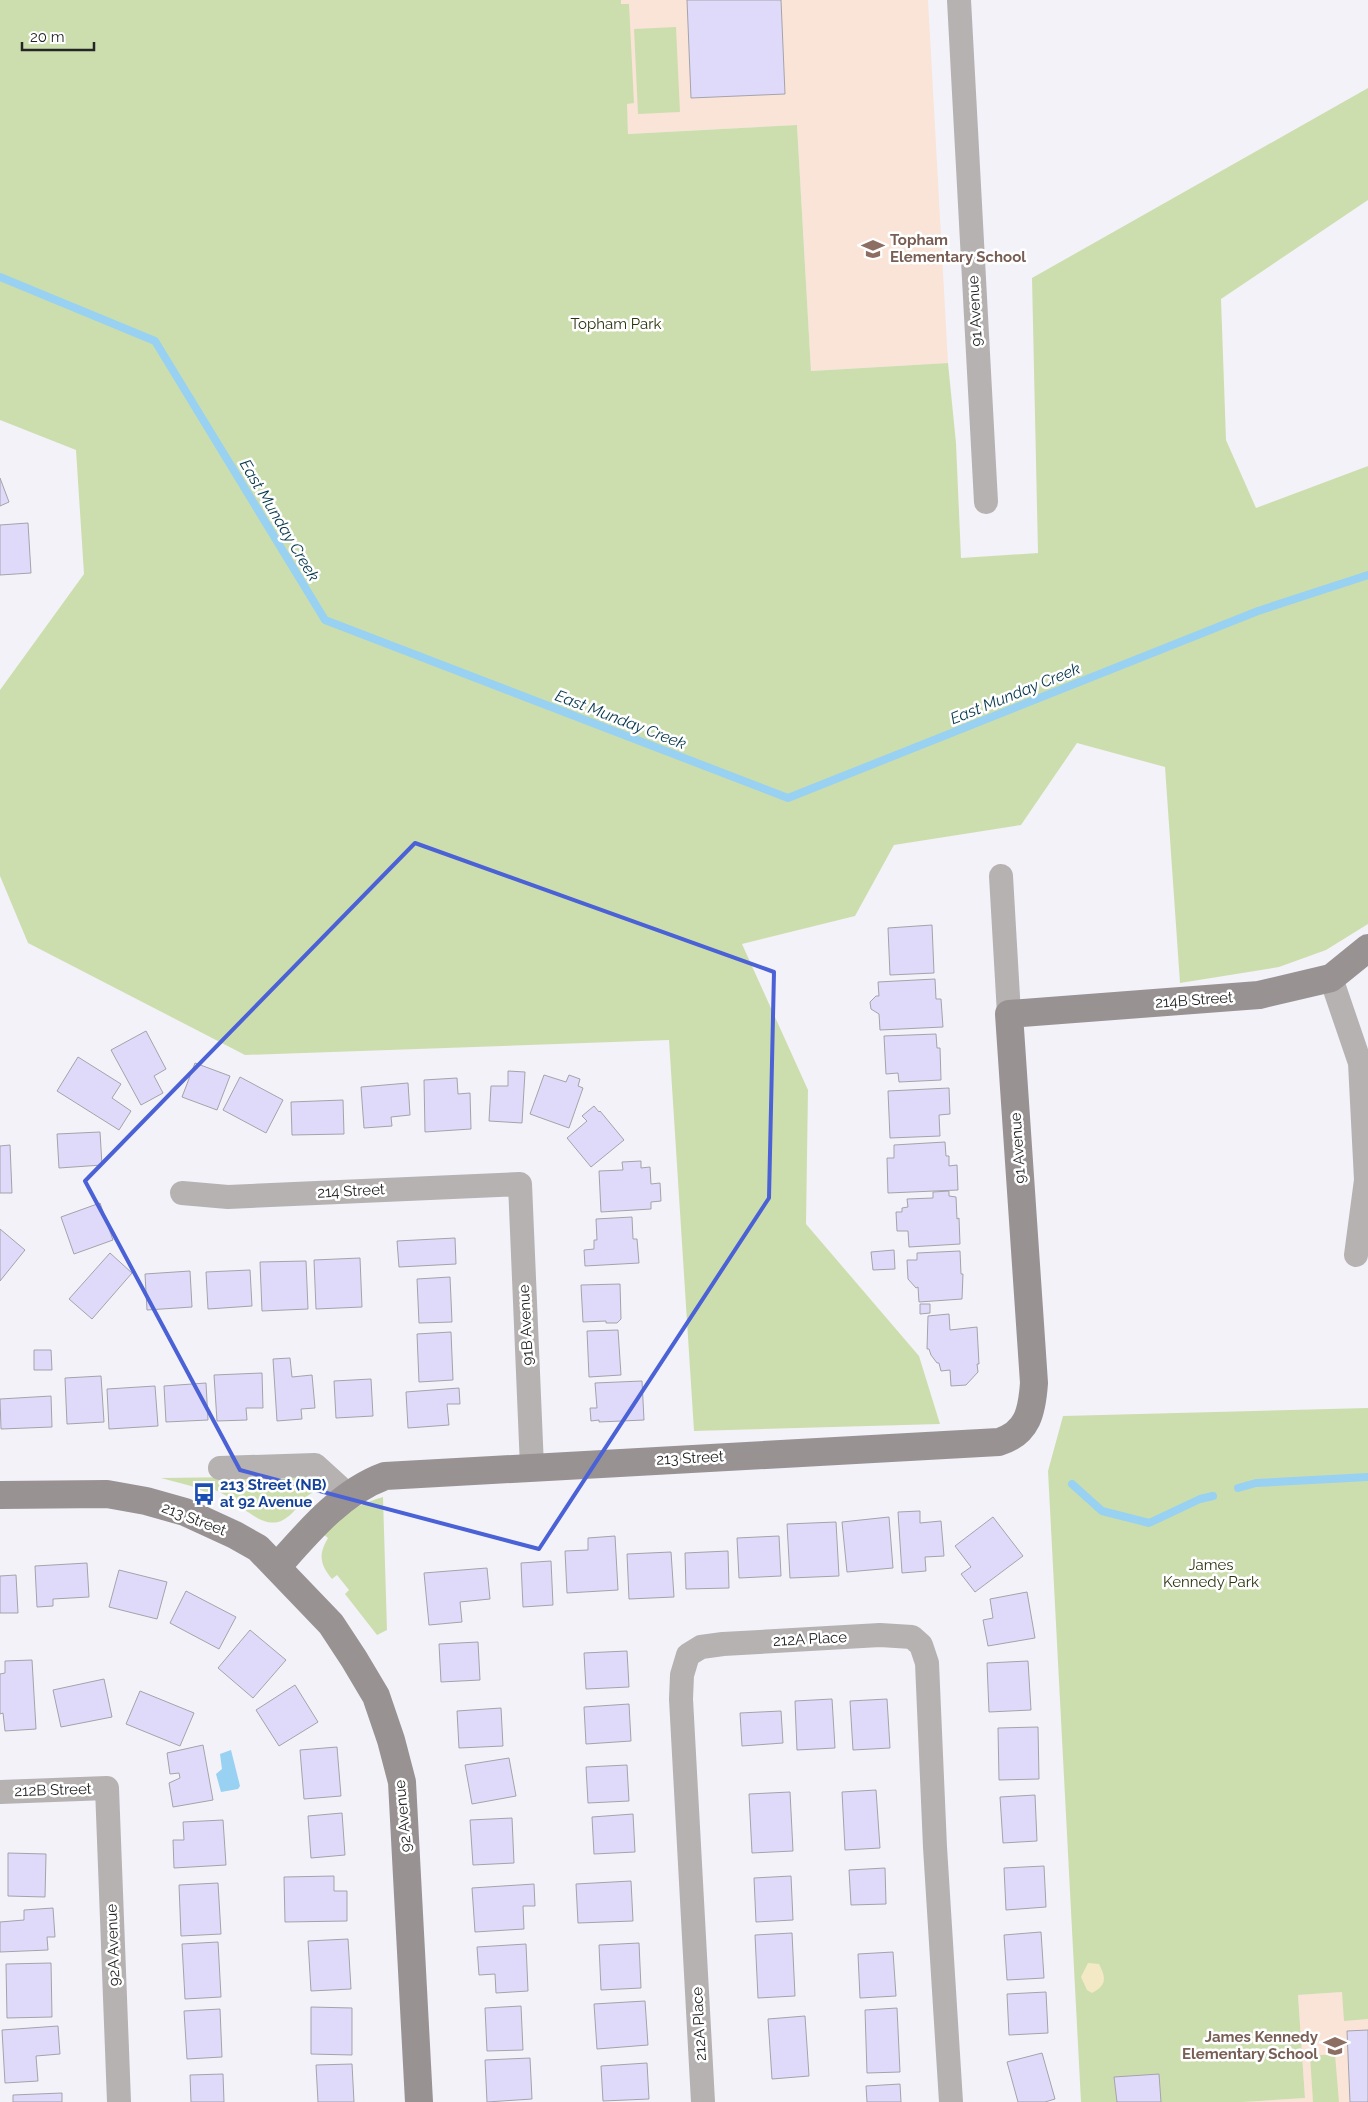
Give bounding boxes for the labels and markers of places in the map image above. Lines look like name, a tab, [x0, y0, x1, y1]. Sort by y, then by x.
place label: Topham Elementary School	[890, 231, 1026, 266]
school or university icon: Topham Elementary School	[860, 236, 886, 262]
place label: 213 Street (NB) at 92 Avenue	[220, 1476, 327, 1511]
bus stop icon: 213 Street (NB) at 92 Avenue	[191, 1481, 217, 1507]
place label: James Kennedy Elementary School	[1182, 2028, 1319, 2063]
school or university icon: James Kennedy Elementary School	[1322, 2033, 1348, 2059]

